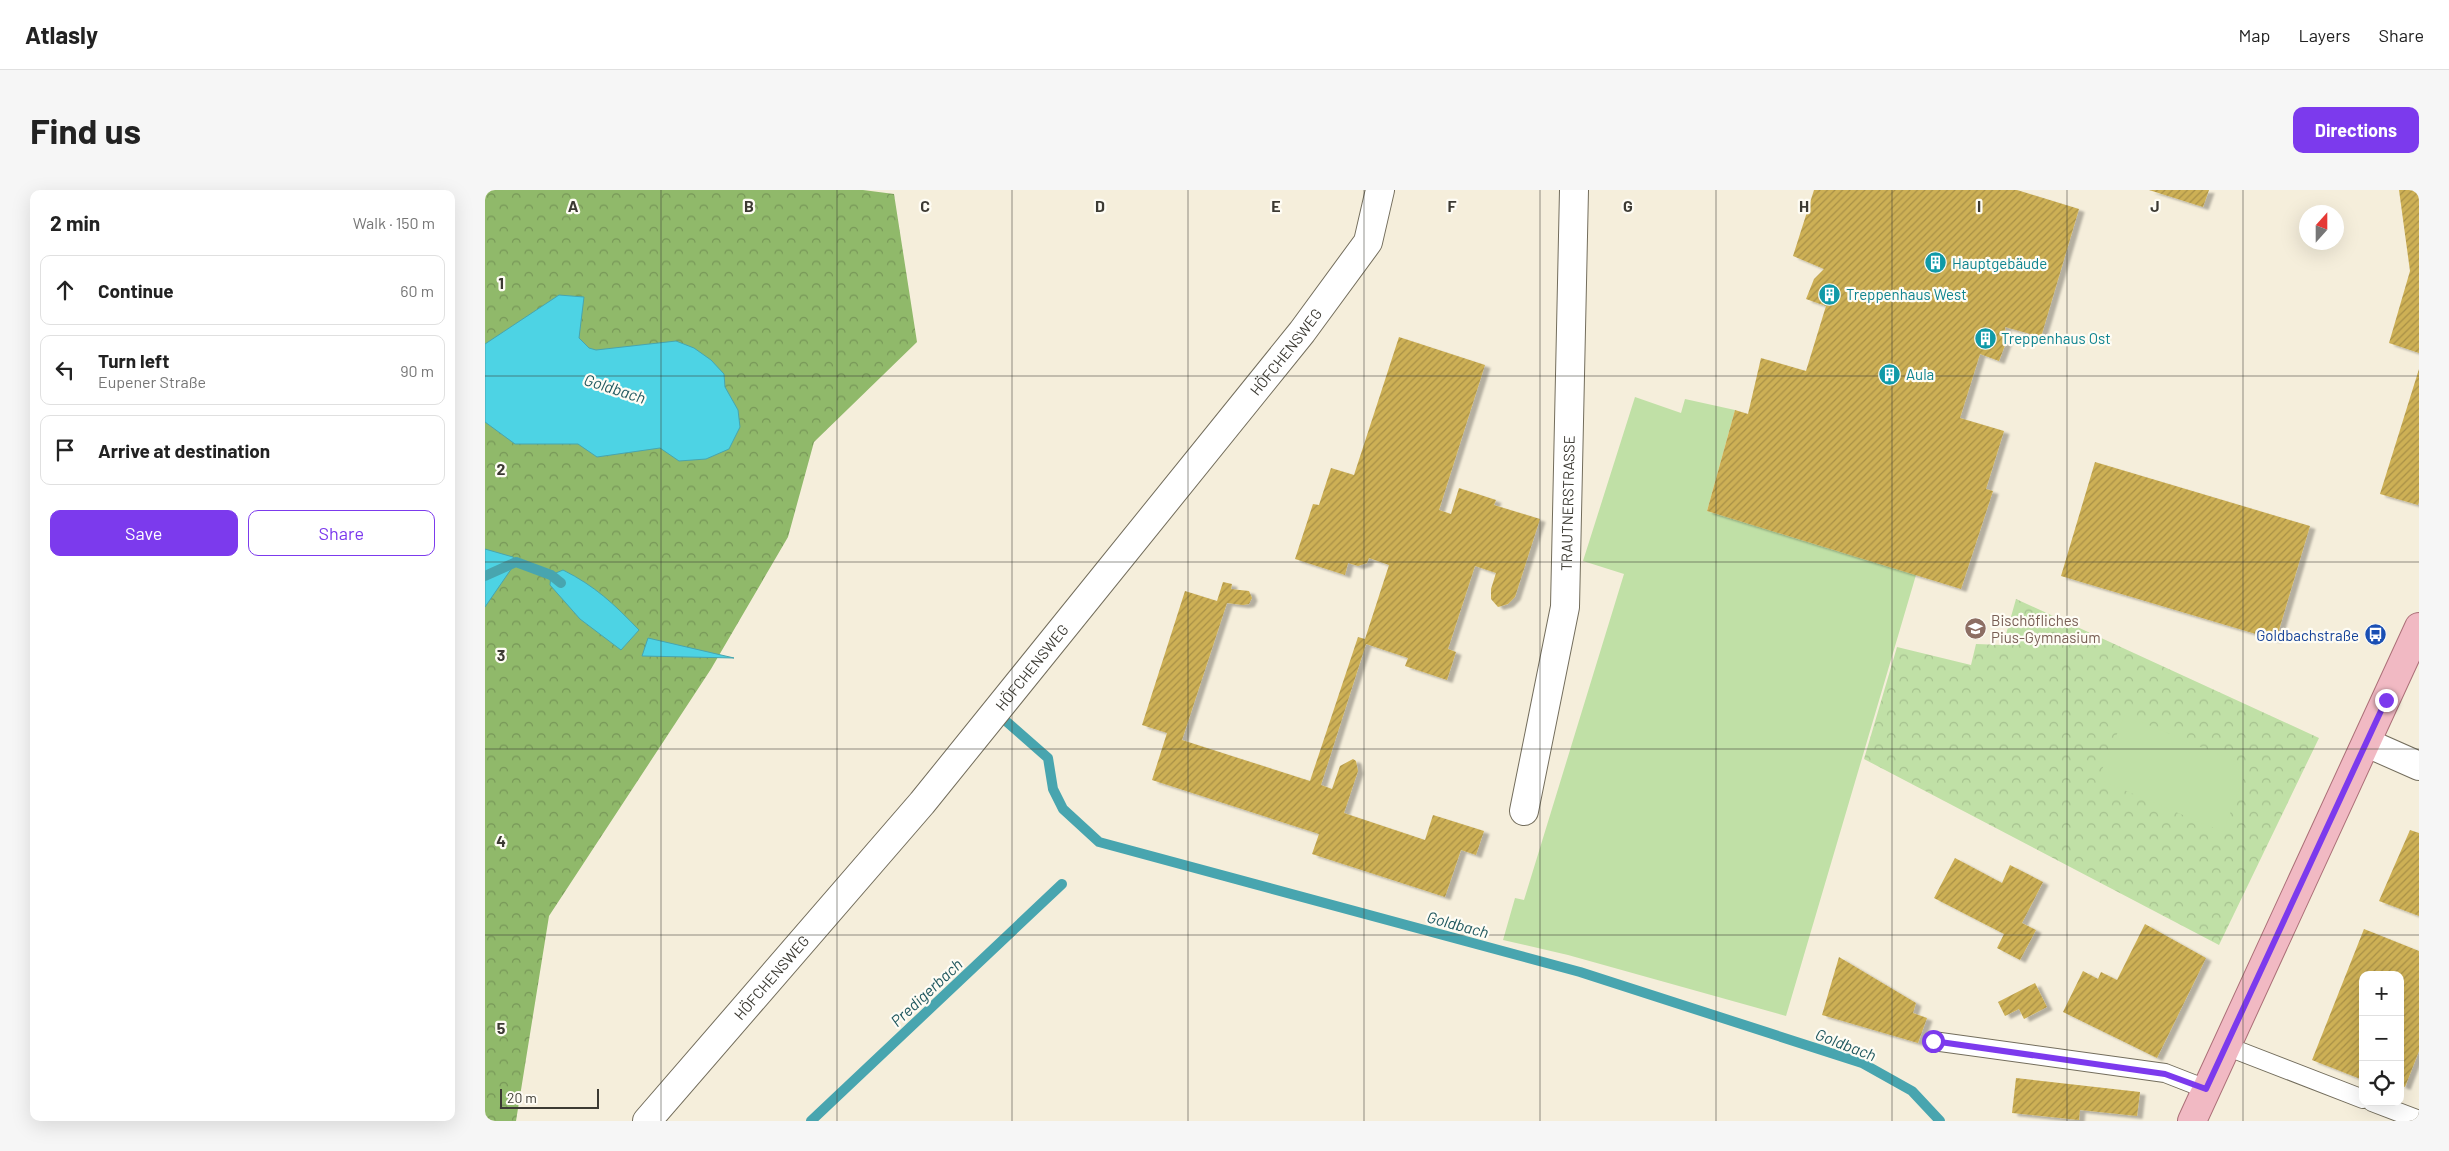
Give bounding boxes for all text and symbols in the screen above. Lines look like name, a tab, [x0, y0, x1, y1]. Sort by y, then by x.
text: Atlasly	[25, 20, 98, 49]
text: Map	[2238, 24, 2270, 46]
text: Layers	[2298, 24, 2351, 46]
text: Share	[2379, 24, 2424, 46]
button: Directions	[2293, 107, 2419, 153]
text: Find us	[30, 109, 141, 151]
text: A	[568, 196, 579, 215]
text: B	[744, 196, 754, 215]
text: C	[920, 196, 930, 215]
text: D	[1095, 196, 1105, 215]
text: E	[1271, 196, 1281, 215]
text: F	[1448, 196, 1457, 215]
text: G	[1623, 196, 1633, 215]
text: H	[1799, 196, 1809, 215]
text: I	[1977, 196, 1981, 215]
text: J	[2150, 196, 2160, 215]
north arrow	[2299, 205, 2344, 250]
text: 2 min	[50, 210, 100, 235]
text: Walk · 150 m	[353, 213, 435, 232]
building icon: Hauptgebäude	[1924, 251, 1948, 275]
place label: Hauptgebäude	[1952, 254, 2047, 272]
text: 1	[498, 273, 504, 292]
icon: ahead	[51, 276, 79, 304]
text: Continue	[98, 279, 174, 302]
text: 60 m	[400, 281, 434, 300]
building icon: Treppenhaus West	[1818, 282, 1842, 306]
place label: Treppenhaus West	[1846, 285, 1967, 303]
street label: HÖFCHENSWEG	[1246, 305, 1325, 399]
building icon: Treppenhaus Ost	[1973, 326, 1997, 350]
place label: Treppenhaus Ost	[2001, 329, 2111, 347]
text: Turn left	[98, 349, 169, 372]
icon: left	[51, 356, 79, 384]
text: 90 m	[400, 361, 434, 380]
building icon: Aula	[1878, 362, 1902, 386]
place label: Aula	[1906, 365, 1934, 383]
water label: Goldbach	[582, 369, 648, 407]
text: Eupener Straße	[98, 372, 206, 391]
street label: TRAUTNERSTRASSE	[1557, 435, 1578, 571]
icon: arrive	[51, 436, 79, 464]
text: Arrive at destination	[98, 439, 270, 462]
text: 2	[497, 459, 506, 478]
button: Save	[50, 510, 238, 556]
button: Share	[248, 510, 435, 556]
place label: Bischöfliches Pius-Gymnasium	[1991, 611, 2101, 646]
school or university icon: Bischöfliches Pius-Gymnasium	[1963, 617, 1987, 641]
street label: HÖFCHENSWEG	[991, 620, 1072, 714]
bus stop icon: Goldbachstraße	[2363, 623, 2387, 647]
place label: Goldbachstraße	[2256, 626, 2359, 644]
text: 3	[497, 645, 505, 664]
route end	[2375, 689, 2398, 712]
text: 4	[496, 831, 506, 850]
water label: Goldbach	[1425, 907, 1491, 941]
street label: HÖFCHENSWEG	[730, 931, 813, 1023]
water label: Predigerbach	[886, 954, 966, 1030]
map controls	[2359, 971, 2404, 1106]
button: +	[2359, 971, 2404, 1016]
button: −	[2359, 1016, 2404, 1061]
text: 5	[497, 1018, 506, 1037]
water label: Goldbach	[1813, 1024, 1879, 1064]
route start	[1922, 1030, 1945, 1053]
button: locate	[2359, 1061, 2404, 1106]
scale bar	[500, 1086, 599, 1109]
text: 20 m	[507, 1089, 537, 1106]

